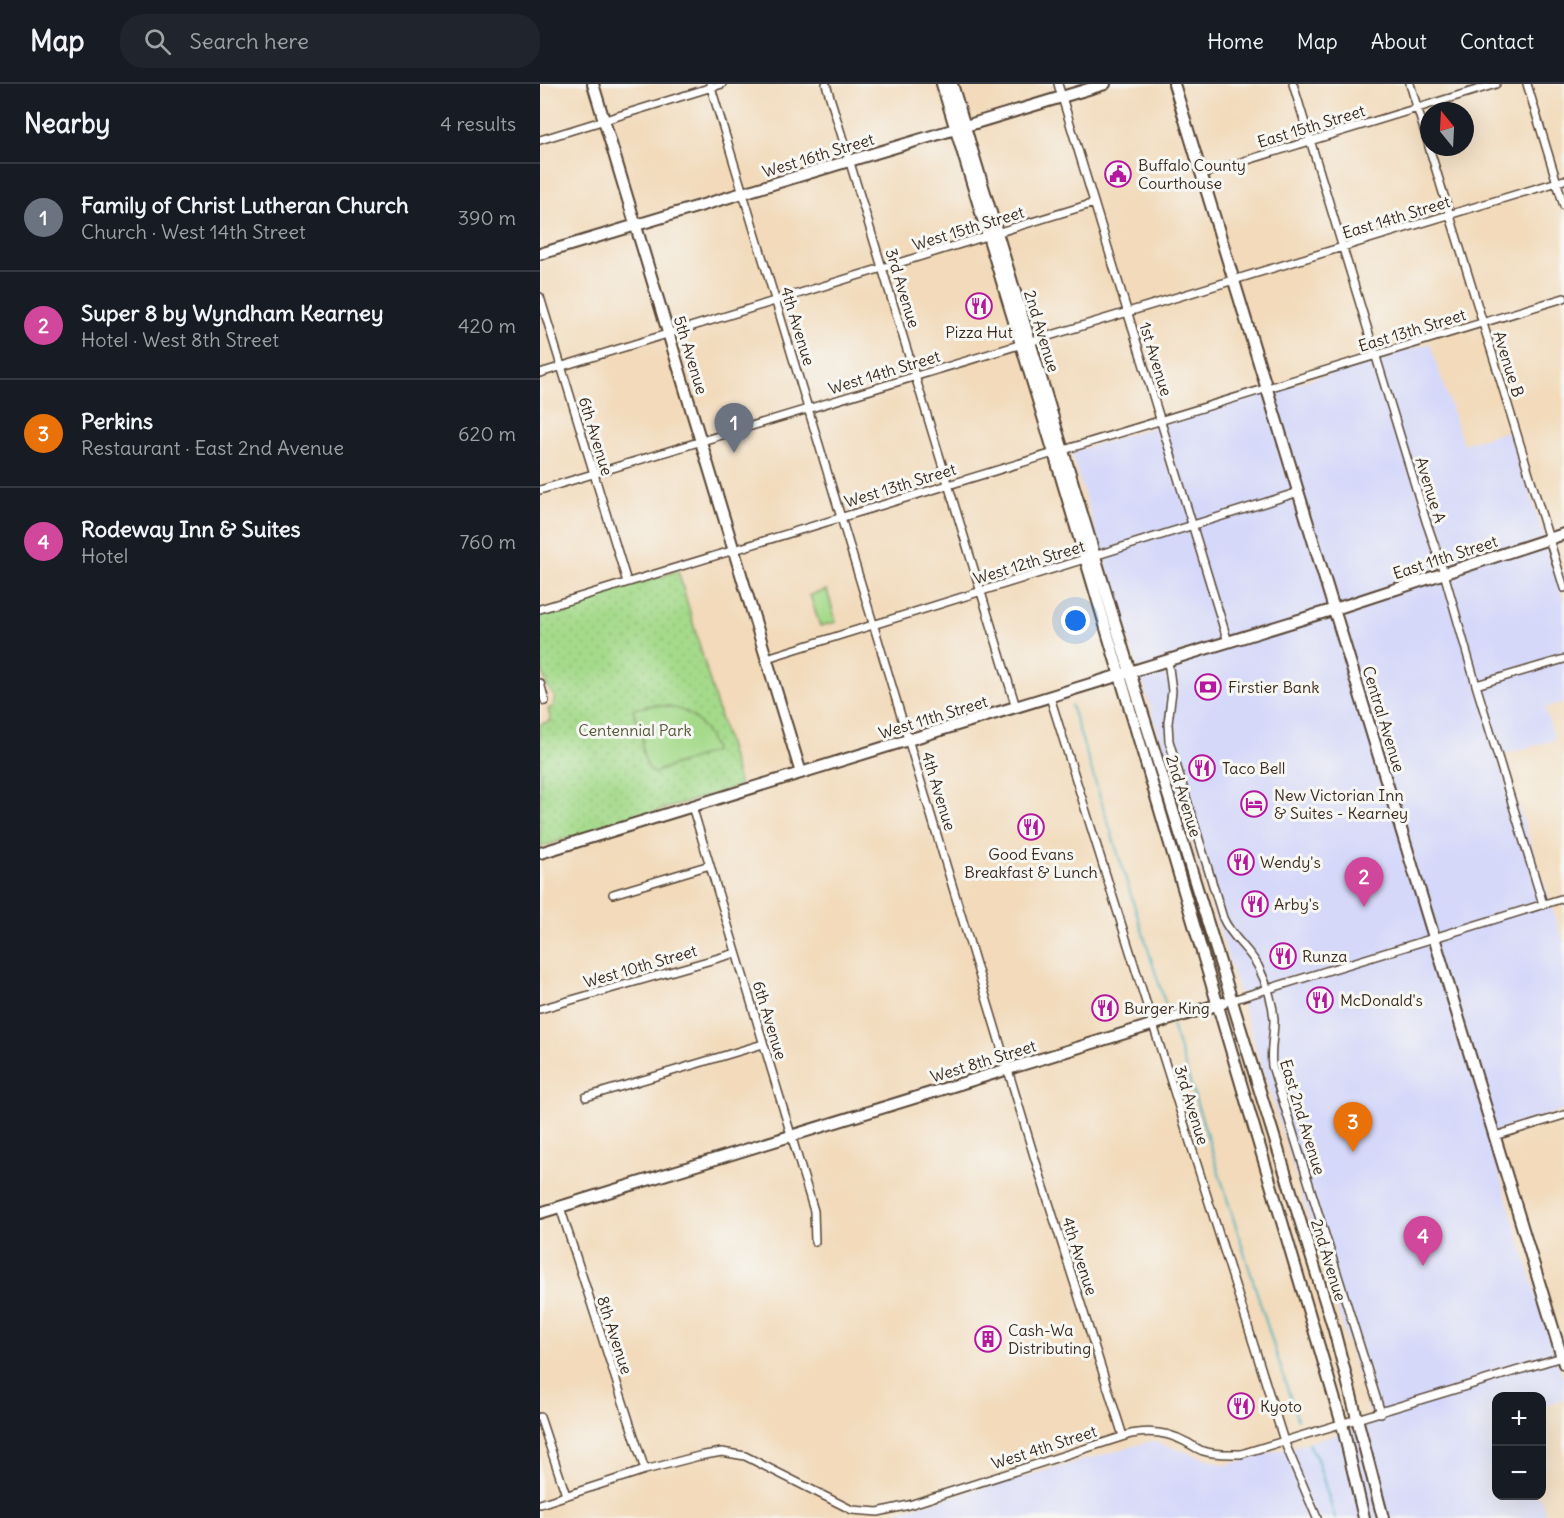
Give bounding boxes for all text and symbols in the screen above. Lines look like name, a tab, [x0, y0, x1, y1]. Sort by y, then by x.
search box	[120, 14, 540, 68]
text: Map	[30, 23, 84, 59]
icon: search	[141, 25, 174, 58]
text: Search here	[189, 27, 309, 55]
text: Home	[1207, 28, 1264, 55]
text: Map	[1297, 28, 1338, 55]
text: About	[1371, 28, 1427, 55]
text: Contact	[1460, 28, 1534, 55]
street label: East 15th Street	[1255, 100, 1368, 152]
north arrow	[1420, 102, 1474, 156]
text: Nearby	[24, 107, 110, 140]
text: 4 results	[440, 111, 516, 136]
street label: West 16th Street	[760, 128, 877, 181]
place label: Buffalo County Courthouse	[1138, 155, 1246, 193]
public building icon: Buffalo County Courthouse	[1103, 159, 1133, 189]
text: Family of Christ Lutheran Church	[81, 191, 409, 219]
street label: East 14th Street	[1340, 191, 1453, 243]
street label: West 15th Street	[910, 201, 1027, 254]
text: 1	[40, 205, 47, 230]
text: 390 m	[458, 205, 516, 230]
text: Church · West 14th Street	[81, 219, 306, 244]
street label: 3rd Avenue	[881, 246, 925, 330]
street label: 4th Avenue	[777, 284, 819, 368]
street label: 2nd Avenue	[1020, 287, 1064, 375]
restaurant icon: Pizza Hut	[964, 291, 994, 321]
text: Super 8 by Wyndham Kearney	[81, 299, 383, 327]
street label: East 13th Street	[1356, 304, 1469, 356]
text: 2	[38, 313, 49, 338]
text: 420 m	[458, 313, 516, 338]
street label: 5th Avenue	[670, 313, 712, 397]
street label: 1st Avenue	[1135, 320, 1177, 398]
place label: Pizza Hut	[945, 322, 1013, 342]
text: Hotel · West 8th Street	[81, 327, 279, 352]
street label: Avenue B	[1490, 329, 1528, 399]
street label: West 14th Street	[826, 345, 943, 398]
street label: 6th Avenue	[575, 394, 617, 478]
pin: 1	[714, 404, 754, 453]
text: Perkins	[81, 407, 153, 435]
text: 3	[38, 421, 49, 446]
text: 620 m	[458, 421, 516, 446]
text: Restaurant · East 2nd Avenue	[81, 435, 344, 460]
street label: Avenue A	[1412, 455, 1450, 525]
street label: West 13th Street	[842, 458, 959, 511]
text: Rodeway Inn & Suites	[81, 515, 301, 543]
text: 4	[38, 529, 49, 554]
text: 760 m	[459, 529, 516, 554]
street label: East 11th Street	[1390, 531, 1500, 583]
street label: West 12th Street	[971, 535, 1088, 588]
text: Hotel	[81, 543, 128, 568]
your location	[1061, 606, 1090, 635]
street label: Central Avenue	[1358, 664, 1410, 774]
bank icon: Firstier Bank	[1193, 672, 1223, 702]
place label: Firstier Bank	[1228, 677, 1319, 697]
street label: West 11th Street	[876, 691, 990, 743]
park label: Centennial Park	[578, 720, 692, 740]
street label: 4th Avenue	[918, 749, 960, 833]
street label: 2nd Avenue	[1162, 752, 1206, 840]
restaurant icon: Taco Bell	[1187, 753, 1217, 783]
place label: Taco Bell	[1222, 758, 1285, 778]
place label: New Victorian Inn & Suites - Kearney	[1274, 785, 1408, 823]
hotel icon: New Victorian Inn & Suites - Kearney	[1239, 789, 1269, 819]
restaurant icon: Good Evans Breakfast & Lunch	[1016, 812, 1046, 842]
place label: Good Evans Breakfast & Lunch	[964, 844, 1098, 882]
restaurant icon: Wendy's	[1226, 847, 1256, 877]
place label: Wendy's	[1260, 852, 1321, 872]
pin: 2	[1344, 858, 1384, 907]
restaurant icon: Arby's	[1240, 889, 1270, 919]
place label: Arby's	[1274, 894, 1319, 914]
street label: West 10th Street	[581, 940, 700, 992]
restaurant icon: Runza	[1268, 941, 1298, 971]
place label: Runza	[1302, 946, 1347, 966]
street label: 6th Avenue	[749, 978, 791, 1062]
restaurant icon: McDonald's	[1305, 985, 1335, 1015]
place label: McDonald's	[1340, 990, 1423, 1010]
restaurant icon: Burger King	[1090, 993, 1120, 1023]
place label: Burger King	[1124, 998, 1210, 1018]
street label: West 8th Street	[928, 1035, 1039, 1087]
street label: East 2nd Avenue	[1276, 1057, 1330, 1177]
street label: 3rd Avenue	[1170, 1063, 1214, 1147]
pin: 3	[1334, 1102, 1372, 1152]
street label: 4th Avenue	[1058, 1214, 1102, 1298]
street label: 2nd Avenue	[1307, 1216, 1351, 1304]
pin: 4	[1404, 1216, 1442, 1266]
street label: 8th Avenue	[593, 1293, 637, 1377]
place label: Cash-Wa Distributing	[1008, 1320, 1091, 1358]
building icon: Cash-Wa Distributing	[973, 1324, 1003, 1354]
restaurant icon: Kyoto	[1226, 1391, 1256, 1421]
map controls	[1492, 1392, 1546, 1500]
button: +	[1492, 1392, 1546, 1446]
place label: Kyoto	[1260, 1396, 1302, 1416]
street label: West 4th Street	[989, 1420, 1100, 1473]
button: −	[1492, 1446, 1546, 1500]

